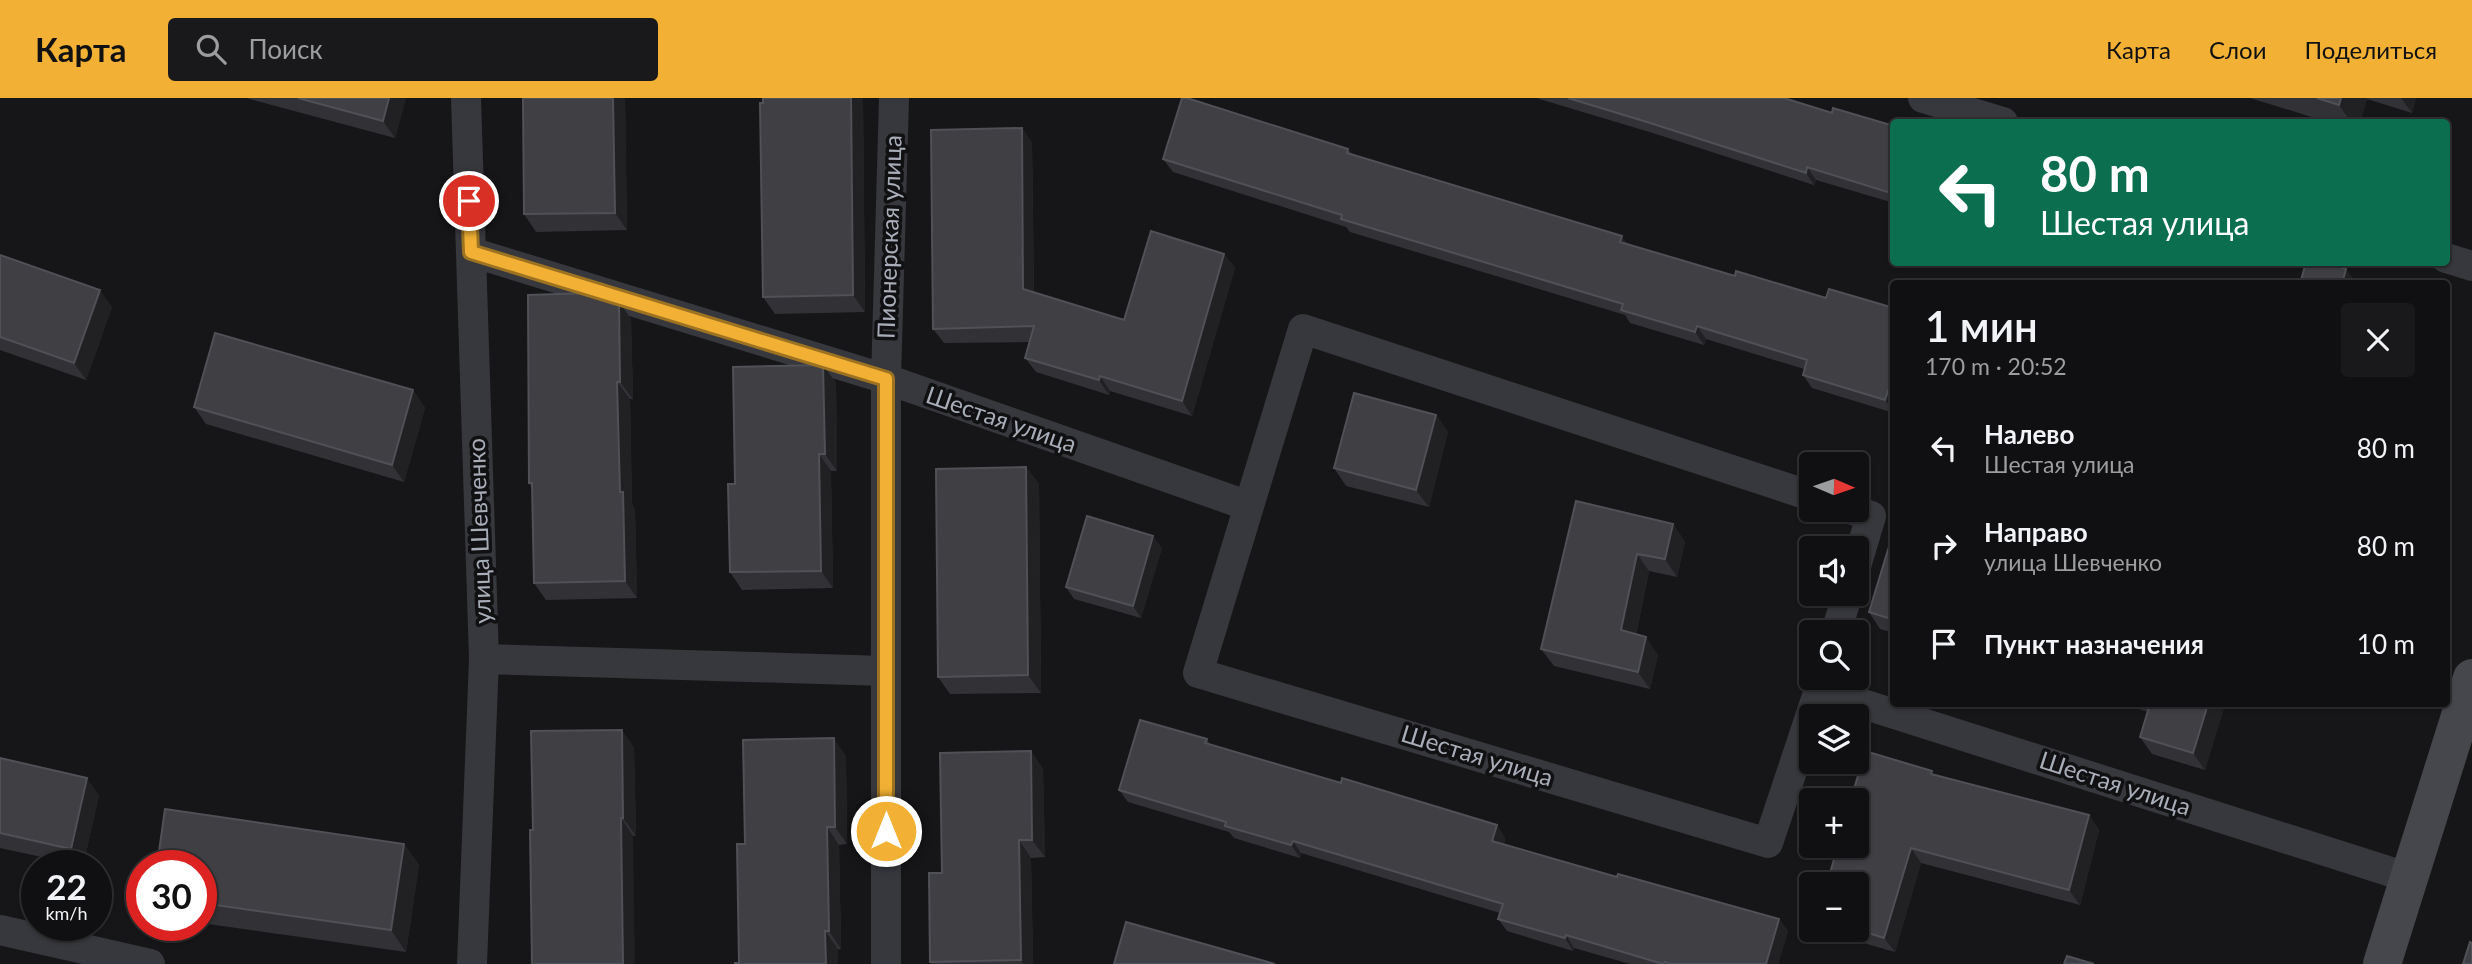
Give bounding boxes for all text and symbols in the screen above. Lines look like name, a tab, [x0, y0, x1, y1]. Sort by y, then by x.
search box	[168, 18, 658, 81]
text: Карта	[35, 29, 126, 69]
icon: search	[192, 30, 230, 68]
text: Поиск	[248, 33, 323, 65]
text: Карта	[2106, 35, 2171, 64]
text: Слои	[2209, 35, 2266, 64]
text: Поделиться	[2304, 35, 2437, 64]
street label: Пионерская улица	[870, 135, 907, 339]
text: 80 m	[2040, 144, 2150, 202]
icon: left	[1925, 147, 2016, 238]
pin	[439, 171, 499, 231]
icon: arrive	[450, 182, 488, 220]
text: Шестая улица	[2040, 203, 2249, 242]
text: 1 мин	[1925, 301, 2038, 351]
button: close	[2341, 303, 2415, 377]
text: 170 m · 20:52	[1925, 352, 2067, 380]
street label: Шестая улица	[923, 379, 1080, 458]
text: Налево	[1984, 418, 2074, 450]
icon: left	[1925, 429, 1963, 467]
text: 80 m	[2357, 432, 2415, 464]
street label: улица Шевченко	[461, 438, 496, 624]
text: Шестая улица	[1984, 450, 2135, 478]
north arrow	[1799, 452, 1869, 522]
map controls	[1799, 452, 1869, 942]
text: Направо	[1984, 516, 2088, 548]
icon: right	[1925, 527, 1963, 565]
text: 80 m	[2357, 530, 2415, 562]
button: sound	[1799, 536, 1869, 606]
text: улица Шевченко	[1984, 548, 2162, 576]
button: search	[1799, 620, 1869, 690]
icon: arrive	[1925, 625, 1963, 663]
text: Пункт назначения	[1984, 628, 2204, 660]
text: 10 m	[2357, 628, 2415, 660]
button: layers	[1799, 704, 1869, 774]
street label: Шестая улица	[1398, 718, 1557, 791]
street label: Шестая улица	[2036, 745, 2195, 821]
button: +	[1799, 788, 1869, 858]
position arrow	[849, 794, 923, 868]
speed limit sign: 30	[126, 850, 217, 941]
text: 22	[46, 865, 87, 907]
button: −	[1799, 872, 1869, 942]
text: km/h	[45, 902, 88, 924]

